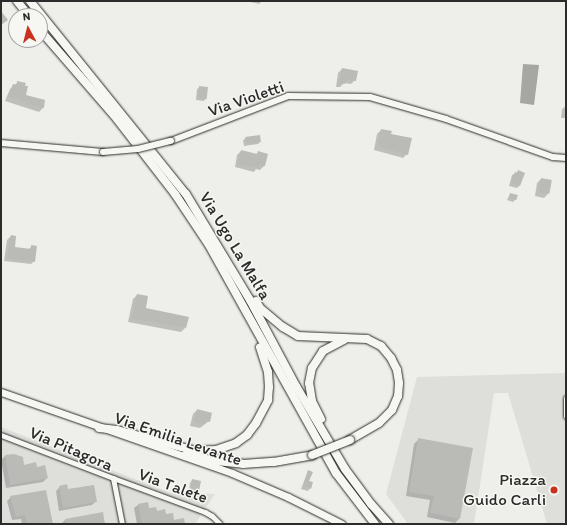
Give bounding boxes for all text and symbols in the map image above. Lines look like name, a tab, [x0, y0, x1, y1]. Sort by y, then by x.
north arrow	[8, 8, 48, 48]
text: N	[22, 10, 31, 23]
street label: Via Violetti	[205, 76, 287, 122]
street label: Via Ugo La Malfa	[195, 188, 275, 304]
street label: Via Emilia Levante	[112, 408, 244, 470]
street label: Via Pitagora	[26, 422, 116, 476]
street label: Via Talete	[136, 464, 210, 508]
place label: Piazza Guido Carli	[463, 470, 546, 510]
marker: Piazza Guido Carli	[549, 485, 559, 495]

